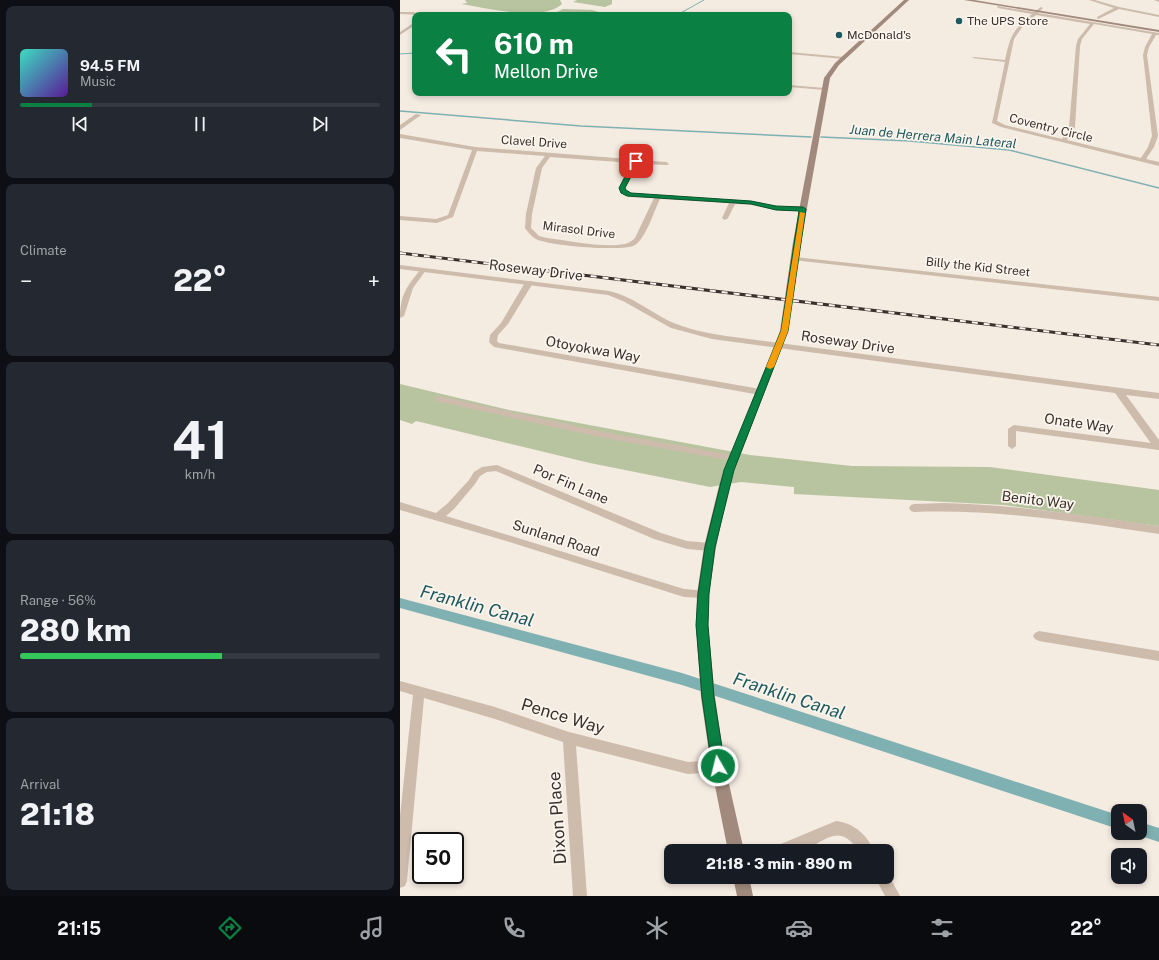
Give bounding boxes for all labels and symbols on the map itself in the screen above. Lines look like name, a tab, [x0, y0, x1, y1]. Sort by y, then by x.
place label: The UPS Store	[967, 14, 1049, 28]
marker: The UPS Store	[954, 16, 964, 26]
place label: McDonald's	[847, 28, 911, 42]
marker: McDonald's	[834, 30, 844, 40]
street label: Coventry Circle	[1008, 111, 1094, 145]
water label: Juan de Herrera Main Lateral	[849, 122, 1017, 151]
street label: Clavel Drive	[500, 133, 568, 151]
pin	[619, 144, 653, 178]
street label: Mirasol Drive	[542, 219, 616, 241]
street label: Billy the Kid Street	[925, 255, 1031, 279]
street label: Roseway Drive	[488, 256, 584, 284]
street label: Roseway Drive	[800, 327, 896, 357]
street label: Otoyokwa Way	[544, 333, 642, 365]
street label: Onate Way	[1043, 410, 1115, 436]
street label: Por Fin Lane	[531, 461, 611, 507]
street label: Benito Way	[1001, 488, 1076, 512]
street label: Sunland Road	[510, 516, 602, 560]
water label: Franklin Canal	[418, 580, 536, 631]
water label: Franklin Canal	[730, 668, 848, 724]
street label: Pence Way	[519, 694, 607, 738]
position arrow	[697, 745, 739, 787]
street label: Dixon Place	[544, 771, 570, 865]
north arrow	[1111, 804, 1147, 840]
speed limit sign: 50	[412, 832, 464, 884]

